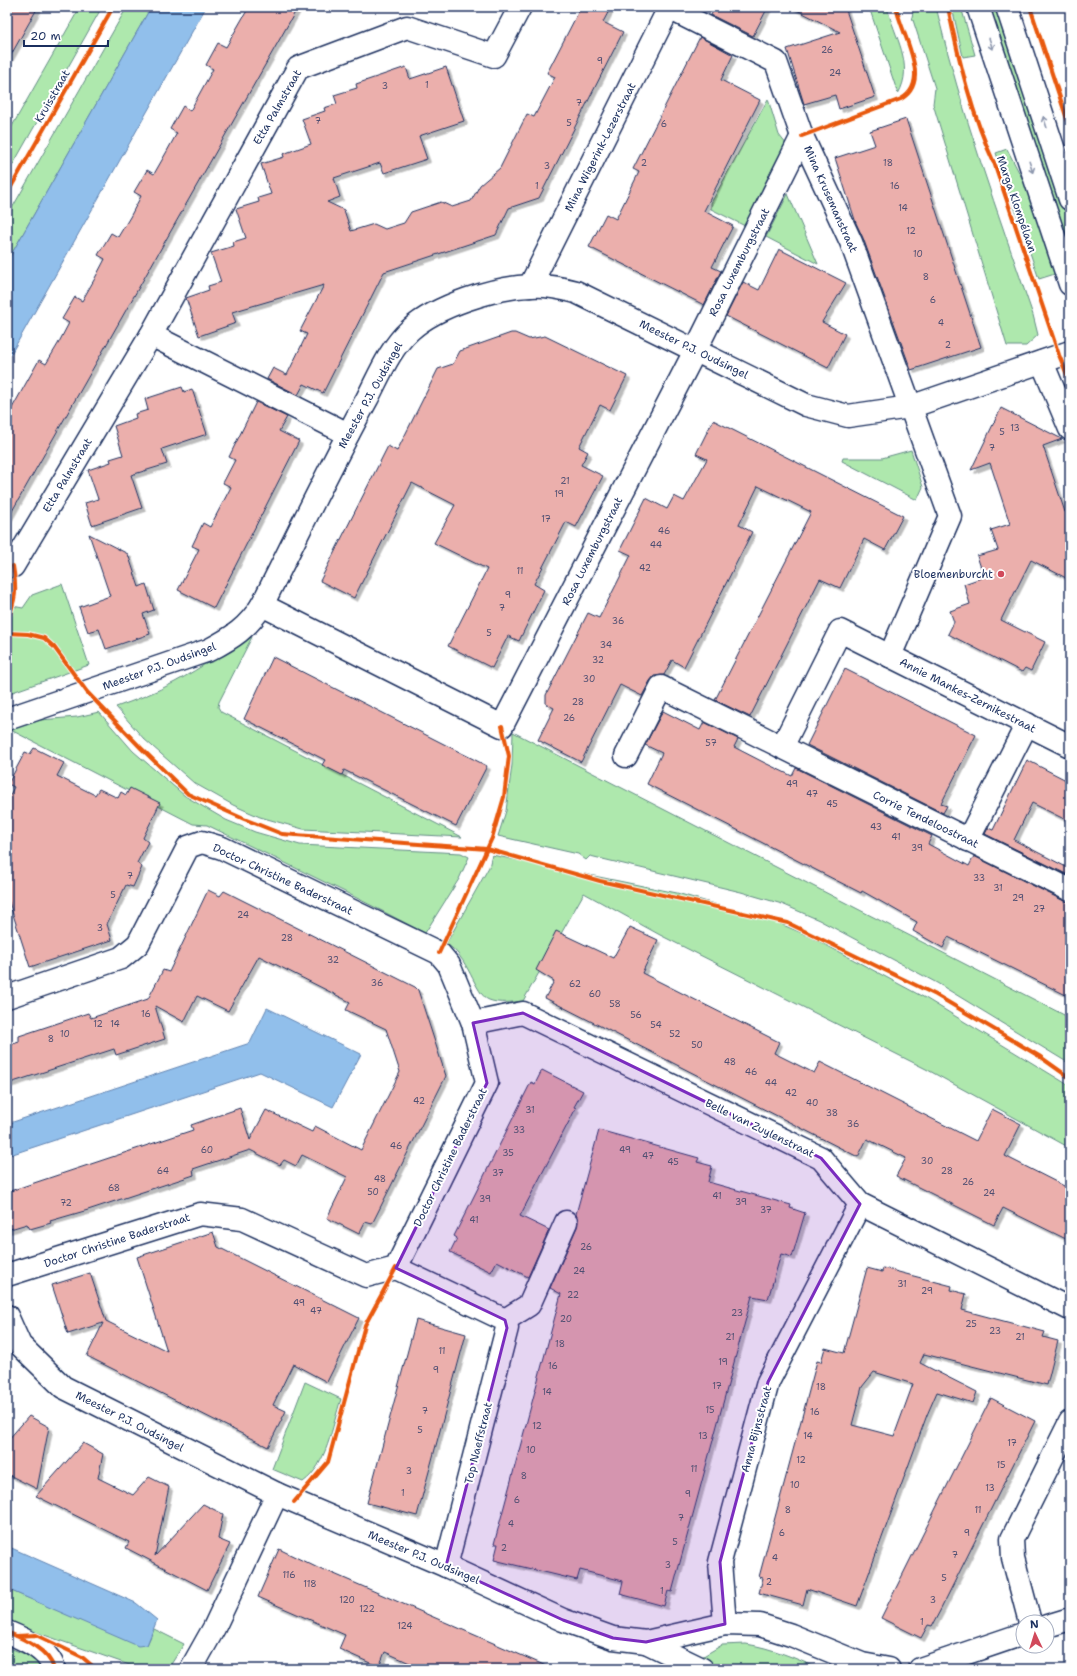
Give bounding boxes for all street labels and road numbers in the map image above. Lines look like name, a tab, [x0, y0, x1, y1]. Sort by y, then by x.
street label: Kruisstraat	[31, 67, 74, 125]
street label: Etta Palmstraat	[250, 67, 305, 148]
street label: Mina Wigerink-Lezerstraat	[561, 80, 640, 214]
street label: Mina Krusemanstraat	[800, 143, 861, 255]
street label: Marga Klompélaan	[993, 154, 1040, 255]
street label: Rosa Luxemburgstraat	[706, 205, 773, 319]
street label: Meester P.J. Oudsingel	[637, 316, 751, 383]
street label: Meester P.J. Oudsingel	[335, 339, 406, 451]
street label: Etta Palmstraat	[39, 435, 96, 515]
street label: Rosa Luxemburgstraat	[559, 494, 626, 608]
street label: Meester P.J. Oudsingel	[100, 639, 219, 694]
street label: Annie Mankes-Zernikestraat	[897, 654, 1039, 737]
street label: Corrie Tendeloostraat	[870, 787, 981, 852]
street label: Doctor Christine Baderstraat	[210, 840, 355, 919]
street label: Doctor Christine Baderstraat	[410, 1085, 491, 1229]
street label: Belle van Zuylenstraat	[703, 1095, 817, 1161]
street label: Doctor Christine Baderstraat	[42, 1210, 192, 1271]
street label: Anna Bijnsstraat	[738, 1384, 775, 1474]
street label: Meester P.J. Oudsingel	[73, 1388, 187, 1456]
street label: Top Naeffstraat	[461, 1400, 496, 1486]
street label: Meester P.J. Oudsingel	[366, 1527, 482, 1588]

